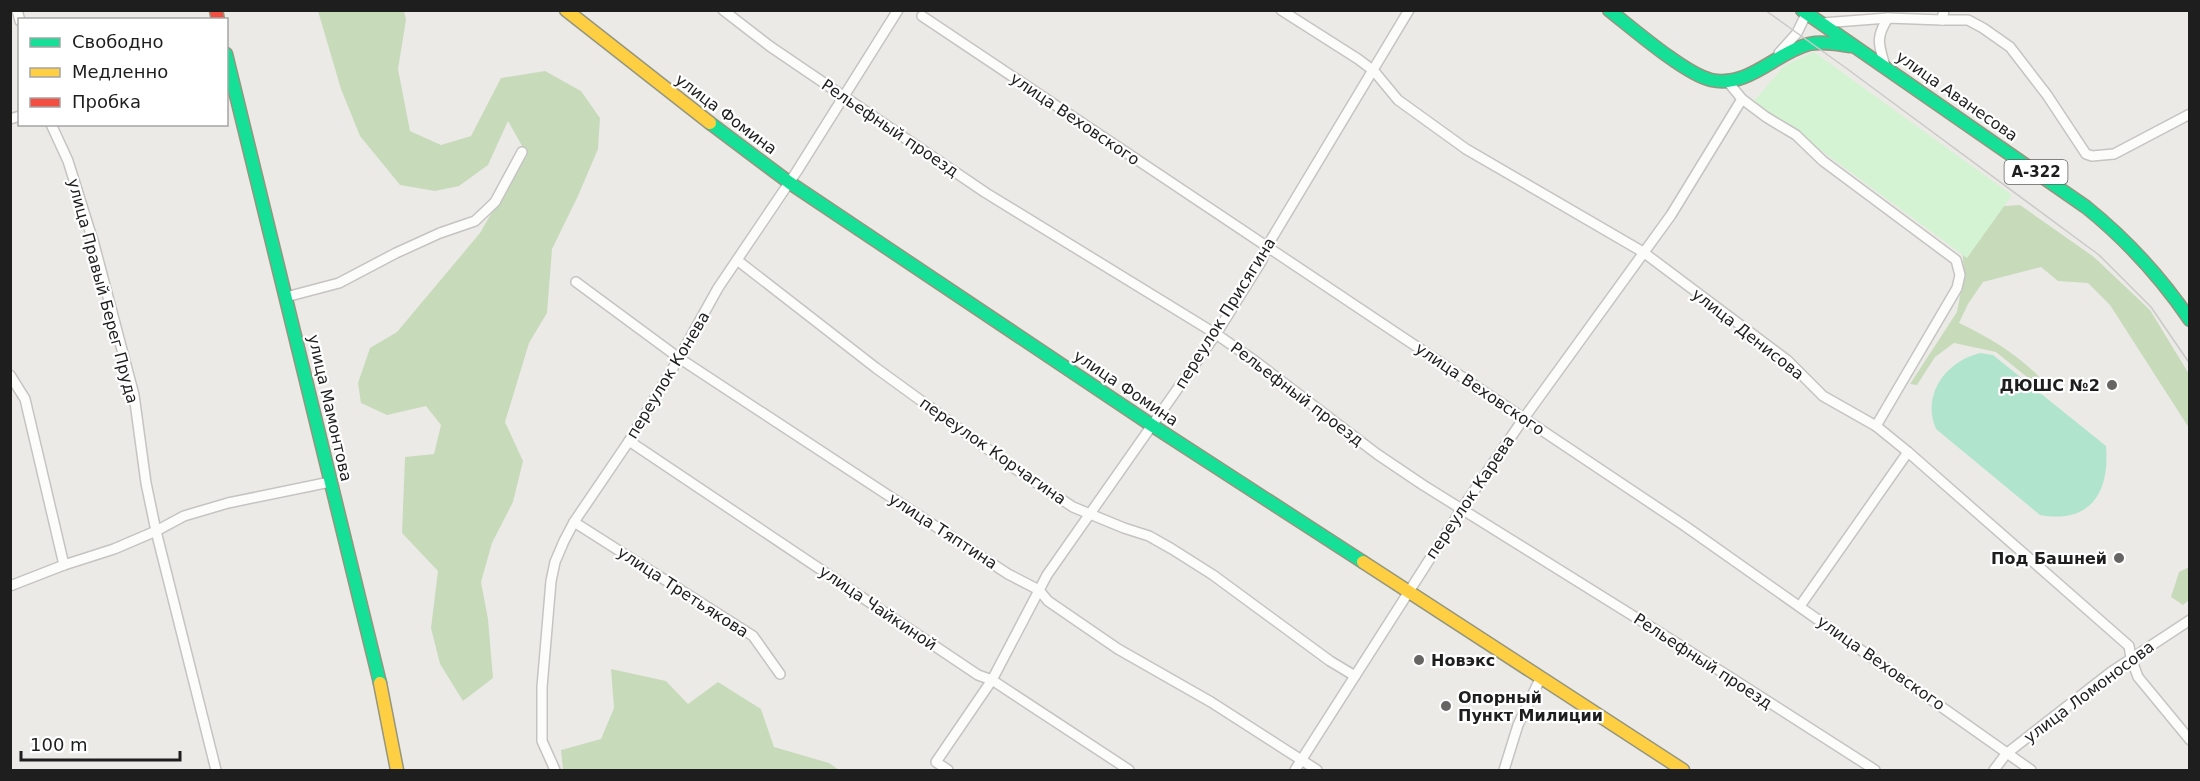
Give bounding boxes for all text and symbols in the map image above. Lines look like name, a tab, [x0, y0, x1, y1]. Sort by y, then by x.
legend	[18, 18, 228, 126]
text: Свободно	[72, 31, 164, 52]
street label: улица Аванесова	[1892, 47, 2022, 145]
text: Медленно	[72, 61, 168, 82]
street label: улица Веховского	[1007, 69, 1143, 169]
street label: улица Фомина	[671, 70, 781, 158]
street label: Рельефный проезд	[818, 75, 962, 181]
text: Пробка	[72, 91, 141, 112]
road number: А-322	[2004, 160, 2068, 184]
street label: улица Правый Берег Пруда	[64, 176, 142, 406]
street label: переулок Присягина	[1171, 234, 1279, 392]
street label: улица Денисова	[1688, 284, 1808, 384]
street label: переулок Конева	[622, 308, 714, 442]
street label: улица Мамонтова	[304, 333, 356, 483]
street label: Рельефный проезд	[1227, 338, 1367, 450]
street label: улица Веховского	[1412, 339, 1548, 439]
street label: улица Фомина	[1070, 346, 1182, 430]
place label: ДЮШС №2	[2000, 376, 2100, 395]
marker: ДЮШС №2	[2105, 378, 2119, 392]
street label: переулок Корчагина	[916, 393, 1070, 509]
street label: переулок Карева	[1422, 432, 1518, 562]
street label: улица Тяптина	[885, 489, 1001, 573]
street label: улица Третьякова	[614, 542, 752, 642]
place label: Под Башней	[1991, 549, 2107, 568]
marker: Под Башней	[2112, 551, 2126, 565]
street label: улица Чайкиной	[816, 562, 940, 654]
street label: Рельефный проезд	[1630, 609, 1776, 713]
street label: улица Веховского	[1813, 612, 1949, 714]
street label: улица Ломоносова	[2020, 637, 2158, 747]
place label: Новэкс	[1431, 651, 1495, 670]
marker: Новэкс	[1412, 653, 1426, 667]
place label: Опорный Пункт Милиции	[1458, 688, 1603, 725]
marker: Опорный Пункт Милиции	[1439, 699, 1453, 713]
scale bar	[21, 724, 180, 762]
text: 100 m	[30, 734, 88, 755]

